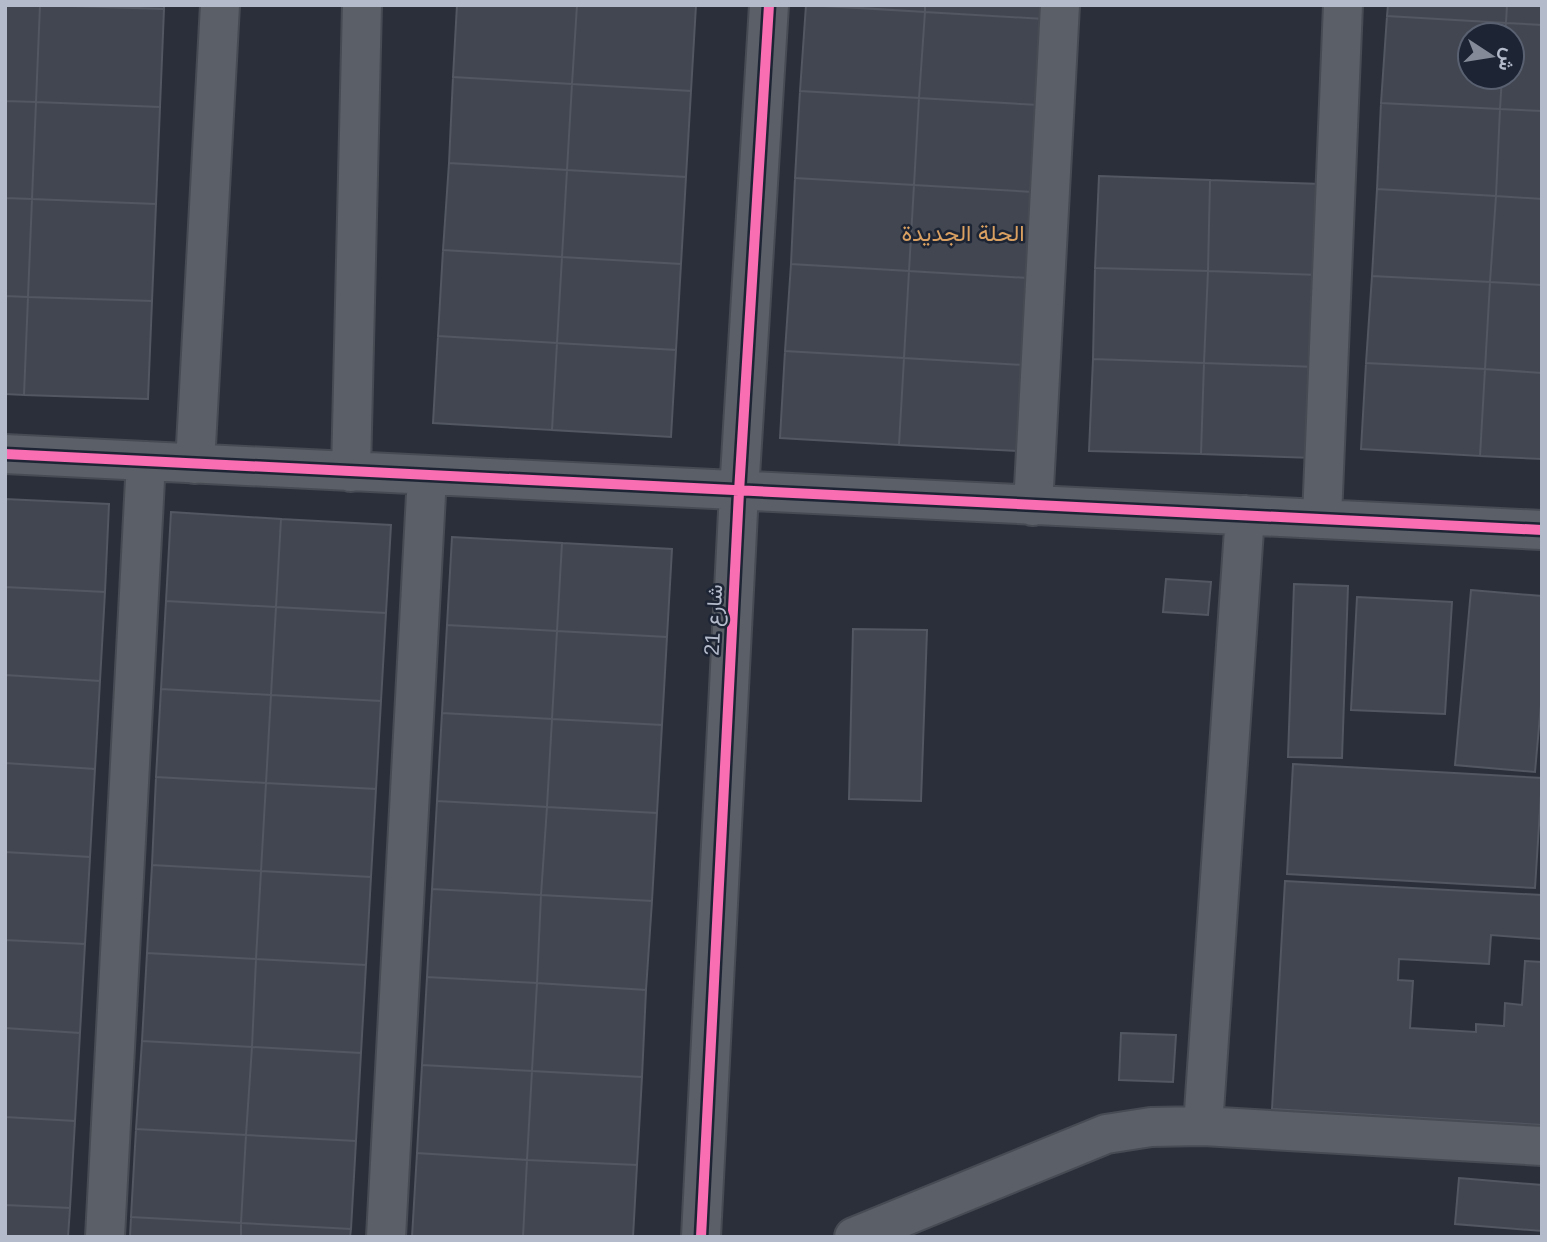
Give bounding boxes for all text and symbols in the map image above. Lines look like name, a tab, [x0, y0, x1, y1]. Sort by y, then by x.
north arrow	[1456, 21, 1526, 91]
text: ش	[1493, 46, 1520, 73]
district label: الحلة الجديدة	[901, 220, 1025, 246]
street label: شارع 21	[700, 584, 729, 656]

